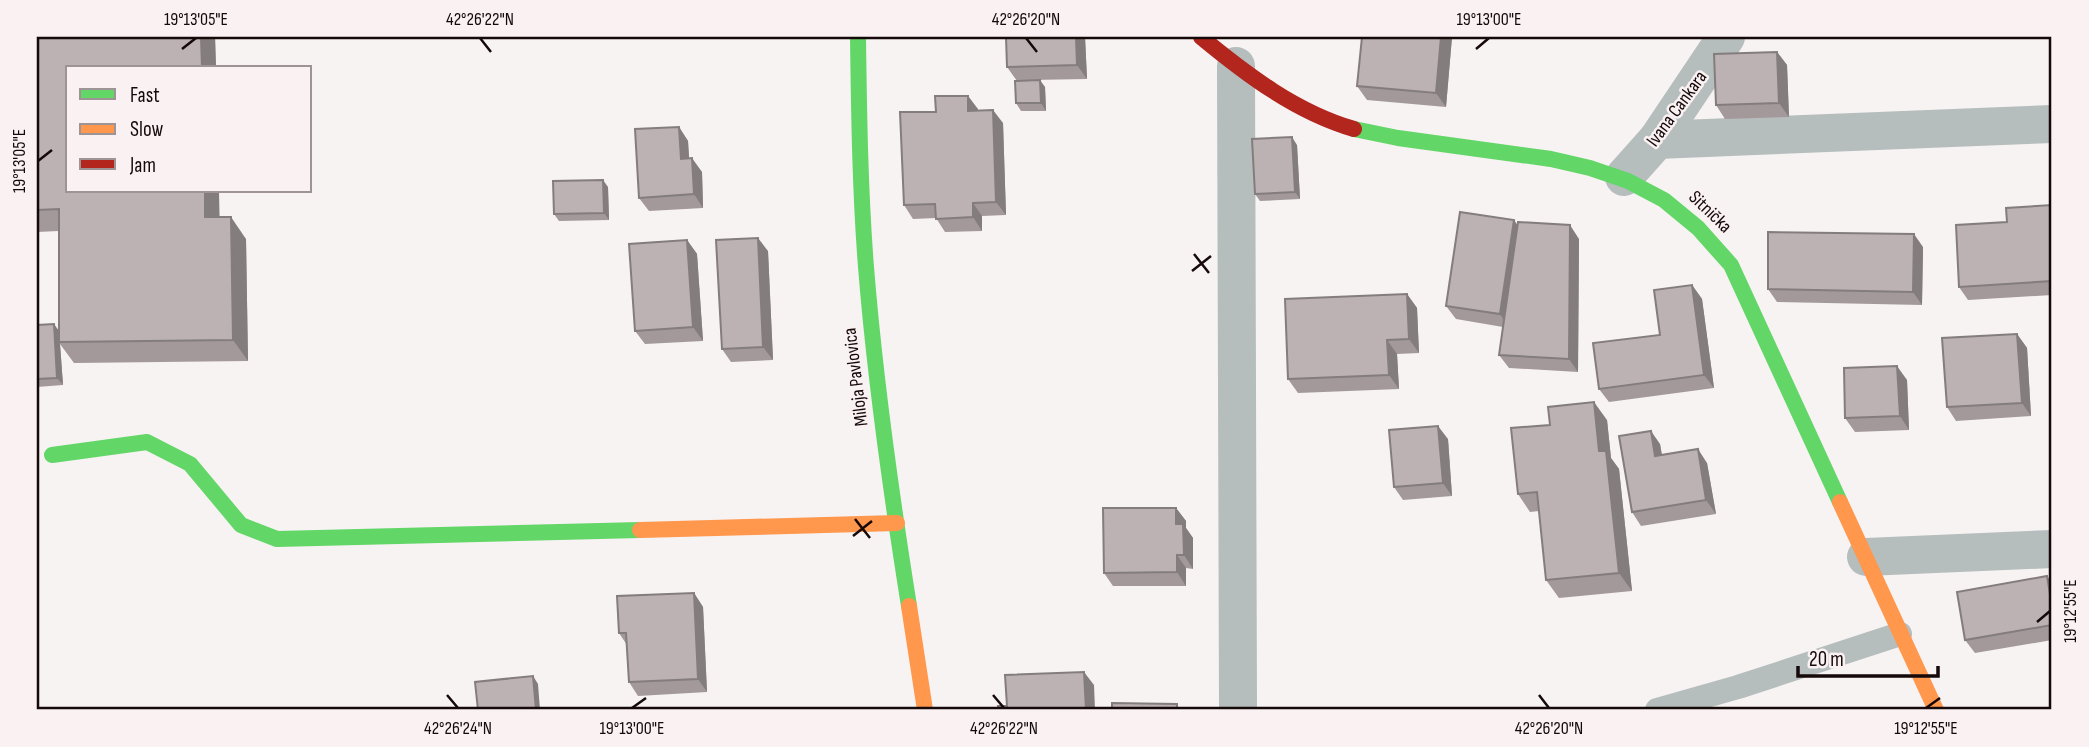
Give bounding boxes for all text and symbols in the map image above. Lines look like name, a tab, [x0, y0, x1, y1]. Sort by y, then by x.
text: 19°13'05"E	[164, 9, 228, 30]
text: 42°26'22"N	[446, 9, 514, 30]
text: 42°26'20"N	[992, 9, 1060, 30]
text: 19°13'00"E	[1457, 9, 1521, 30]
legend	[66, 66, 312, 192]
street label: Ivana Cankara	[1642, 67, 1712, 151]
text: Fast	[130, 83, 160, 108]
text: Slow	[130, 117, 164, 142]
text: 19°13'05"E	[9, 129, 30, 193]
text: Jam	[129, 153, 156, 178]
street label: Sitnička	[1684, 186, 1736, 238]
street label: Miloja Pavlovica	[839, 326, 873, 428]
text: 19°12'55"E	[2060, 579, 2081, 643]
scale bar	[1798, 635, 1938, 679]
text: 20 m	[1809, 647, 1844, 672]
text: 42°26'24"N	[424, 718, 492, 739]
text: 19°13'00"E	[600, 718, 664, 739]
text: 42°26'22"N	[970, 718, 1038, 739]
text: 42°26'20"N	[1515, 718, 1583, 739]
text: 19°12'55"E	[1894, 718, 1958, 739]

